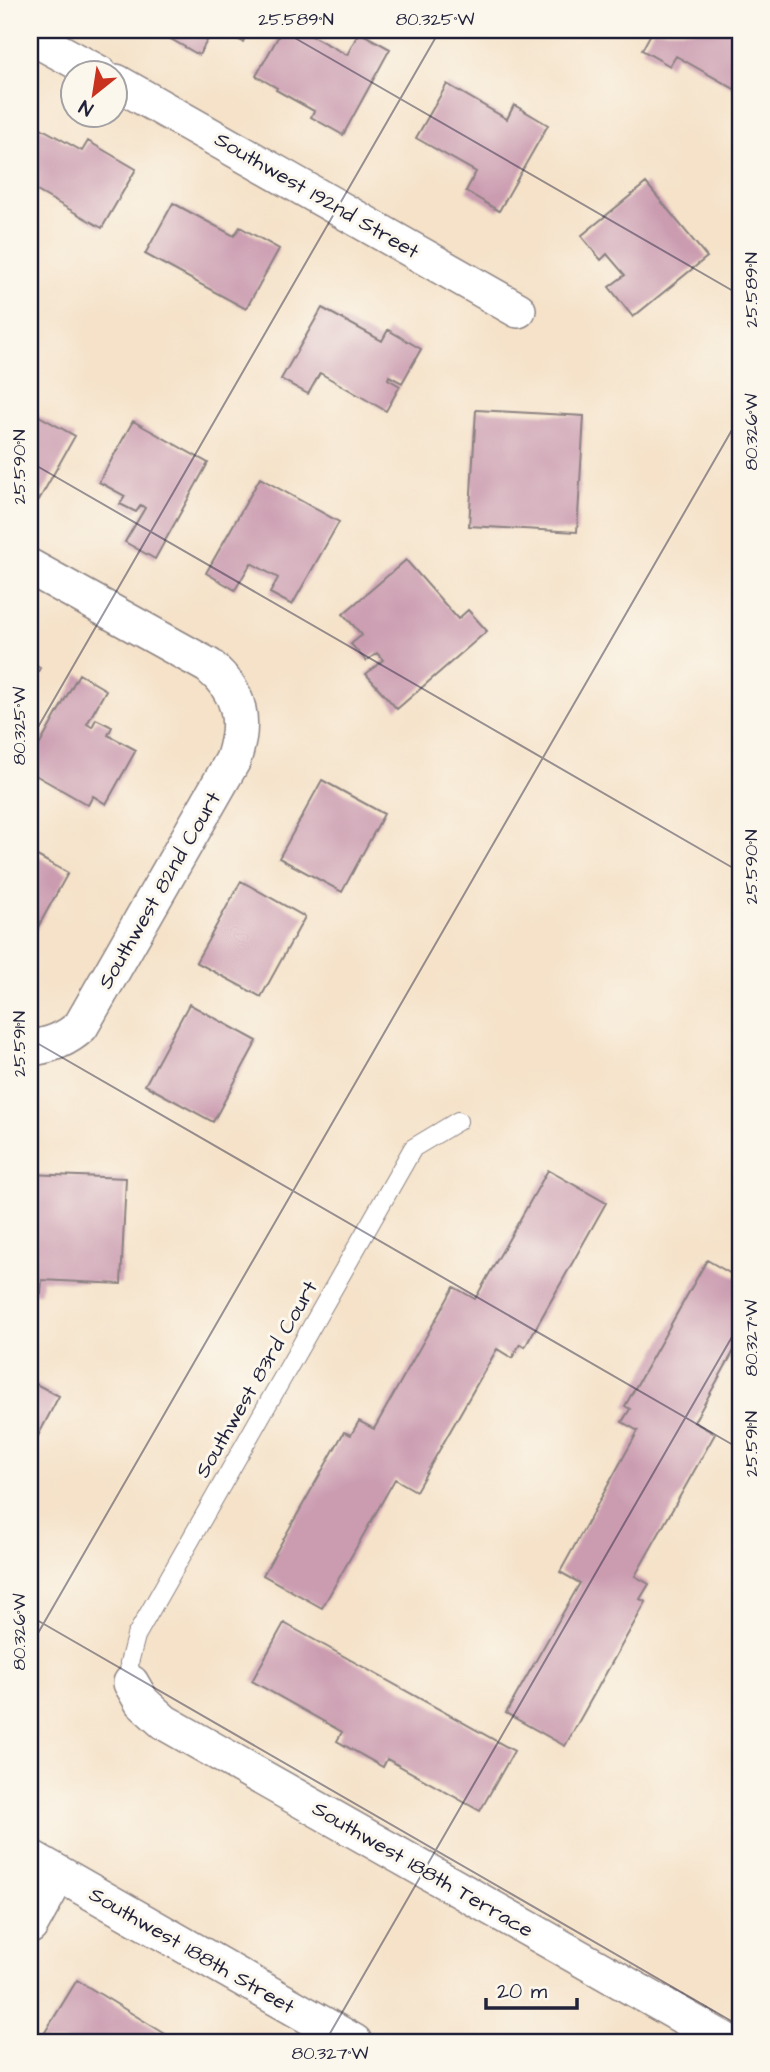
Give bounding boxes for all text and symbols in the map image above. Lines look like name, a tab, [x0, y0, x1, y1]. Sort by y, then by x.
text: 25.589°N	[258, 7, 334, 32]
text: 80.325°W	[396, 7, 474, 32]
north arrow	[60, 60, 130, 130]
text: N	[74, 93, 98, 122]
street label: Southwest 192nd Street	[209, 125, 425, 266]
text: 25.589°N	[739, 252, 764, 328]
text: 80.326°W	[739, 393, 764, 471]
text: 25.590°N	[7, 429, 32, 505]
text: 80.325°W	[7, 687, 32, 765]
street label: Southwest 82nd Court	[91, 786, 228, 994]
text: 25.590°N	[739, 829, 764, 905]
text: 25.591°N	[7, 1011, 32, 1077]
street label: Southwest 83rd Court	[188, 1275, 325, 1483]
text: 80.327°W	[739, 1299, 764, 1376]
text: 25.591°N	[739, 1411, 764, 1477]
text: 80.326°W	[7, 1593, 32, 1671]
street label: Southwest 188th Terrace	[307, 1794, 539, 1945]
street label: Southwest 188th Street	[84, 1880, 300, 2021]
scale bar	[486, 1967, 578, 2011]
text: 20 m	[497, 1977, 548, 2006]
text: 80.327°W	[292, 2041, 369, 2066]

